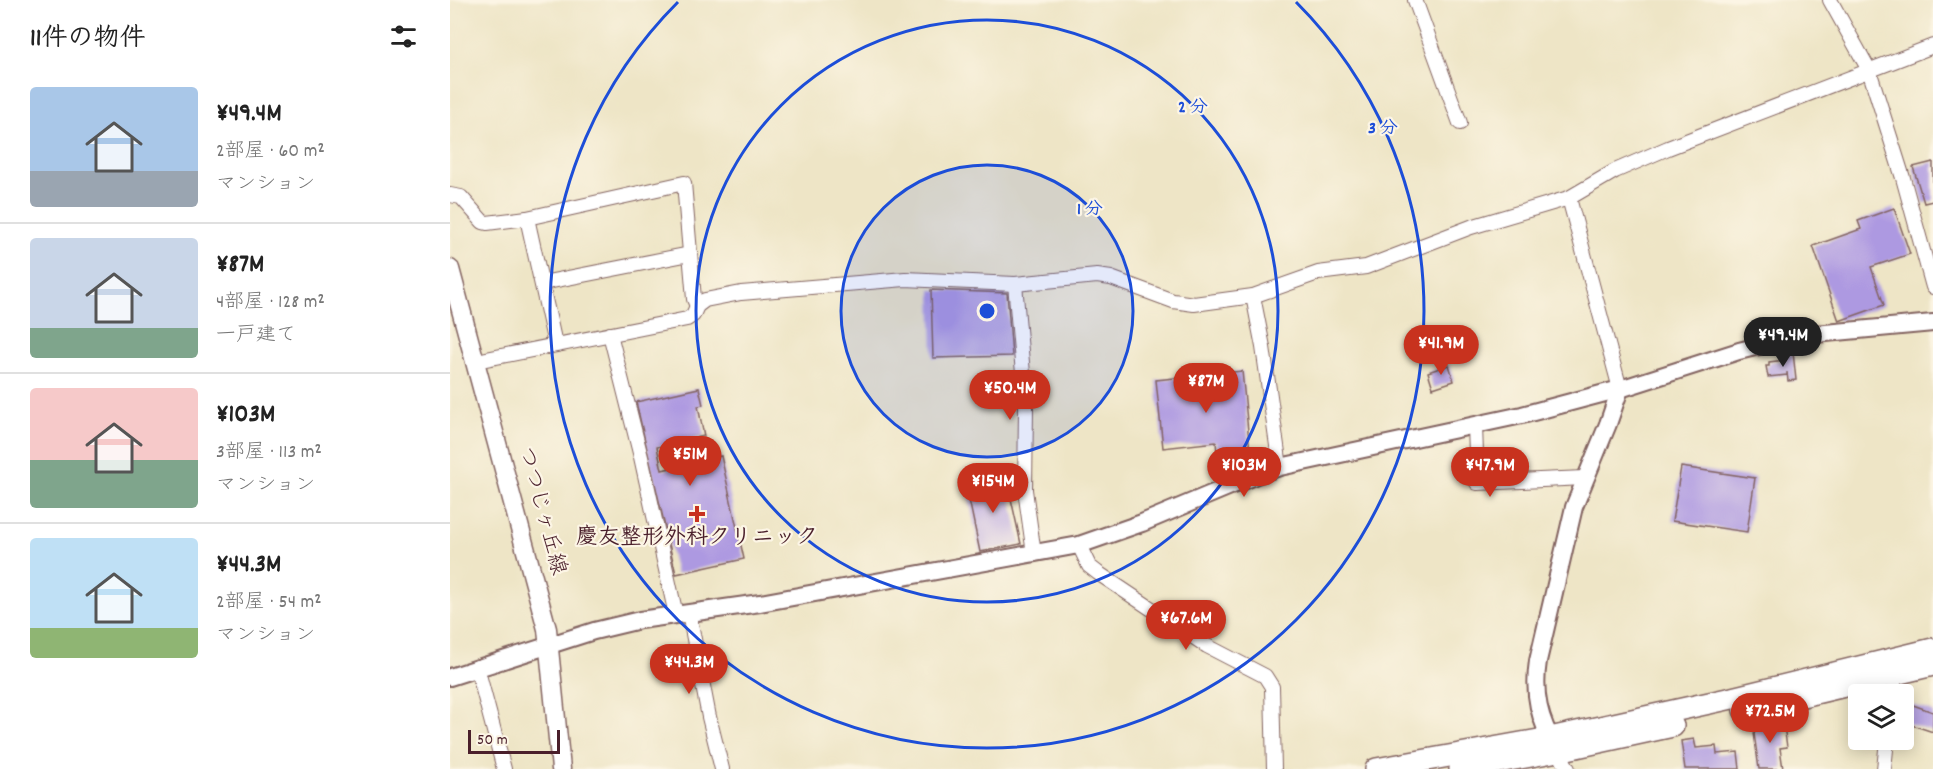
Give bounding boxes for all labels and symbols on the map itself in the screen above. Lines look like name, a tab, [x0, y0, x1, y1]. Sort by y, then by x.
text: 2 分	[1178, 96, 1208, 121]
text: 3 分	[1368, 117, 1398, 142]
text: 1 分	[1077, 198, 1103, 223]
centre of rings	[977, 301, 997, 321]
pin: ¥49.4M	[1734, 317, 1832, 368]
pin: ¥41.9M	[1392, 325, 1490, 376]
pin: ¥87M	[1170, 363, 1242, 414]
pin: ¥50.4M	[961, 370, 1059, 421]
pin: ¥51M	[654, 436, 726, 487]
street label: つつじヶ丘線	[509, 443, 573, 579]
pin: ¥103M	[1202, 447, 1286, 498]
pin: ¥47.9M	[1441, 447, 1539, 498]
pin: ¥154M	[951, 463, 1035, 514]
marker: 慶友整形外科クリニック	[688, 505, 706, 523]
place label: 慶友整形外科クリニック	[576, 523, 818, 554]
pin: ¥67.6M	[1137, 600, 1235, 651]
pin: ¥44.3M	[640, 644, 738, 695]
pin: ¥72.5M	[1721, 693, 1819, 744]
scale bar	[468, 727, 560, 754]

